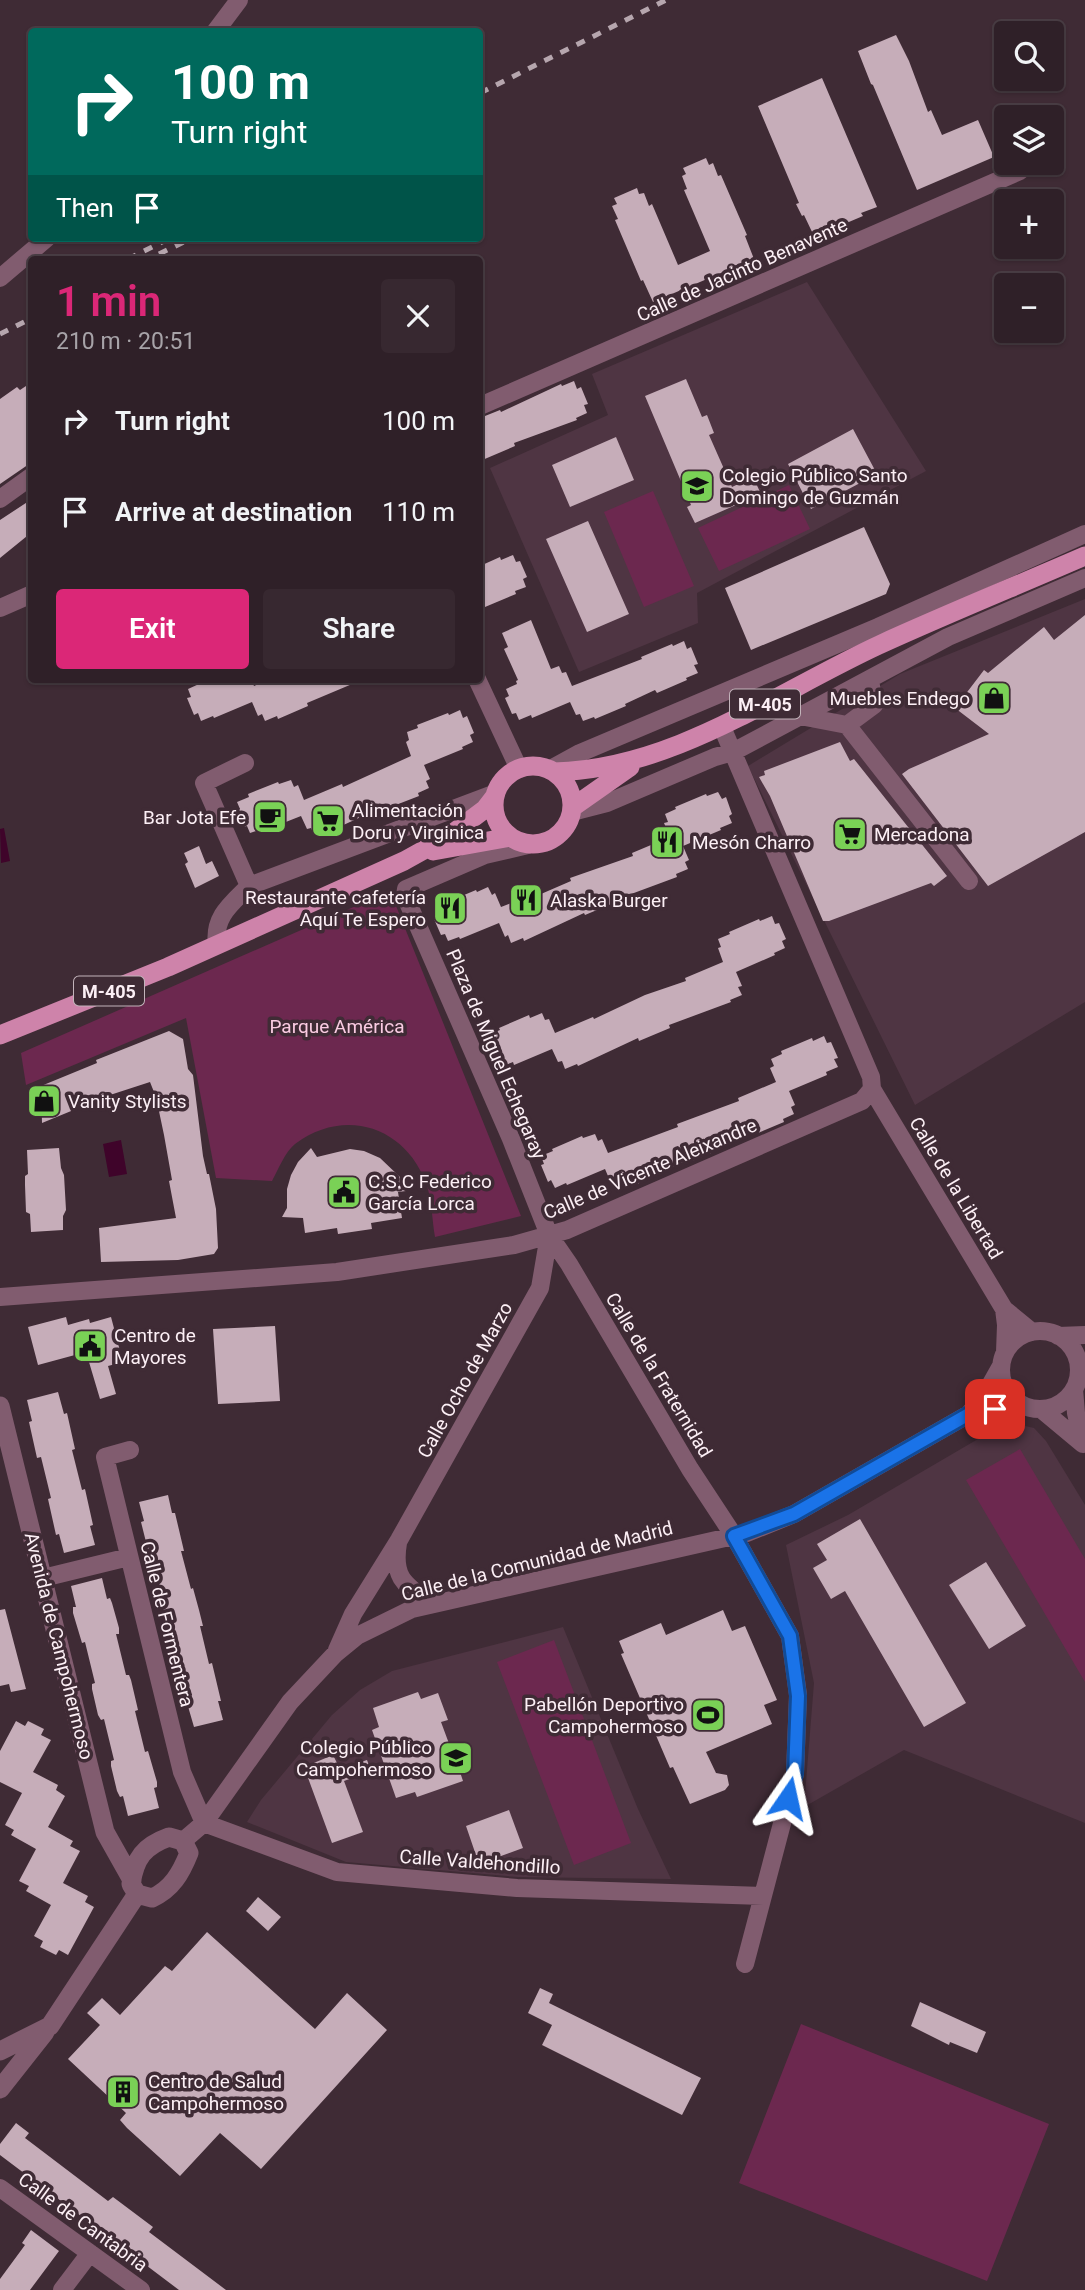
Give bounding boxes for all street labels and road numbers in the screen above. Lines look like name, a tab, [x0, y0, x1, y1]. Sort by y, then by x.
street label: Calle de Jacinto Benavente	[633, 213, 851, 327]
road number: M-405	[730, 690, 800, 718]
street label: Plaza de Miguel Echegaray	[441, 945, 551, 1163]
road number: M-405	[74, 976, 144, 1006]
street label: Calle de la Libertad	[905, 1113, 1007, 1263]
street label: Calle de Vicente Aleixandre	[540, 1114, 760, 1224]
street label: Calle de la Fraternidad	[601, 1288, 717, 1462]
street label: Calle Ocho de Marzo	[413, 1298, 517, 1462]
street label: Calle de la Comunidad de Madrid	[399, 1516, 675, 1606]
street label: Avenida de Campohermoso	[20, 1530, 98, 1762]
street label: Calle de Formentera	[135, 1539, 199, 1709]
street label: Calle Valdehondillo	[399, 1845, 561, 1879]
street label: Calle de Cantabria	[14, 2167, 152, 2277]

